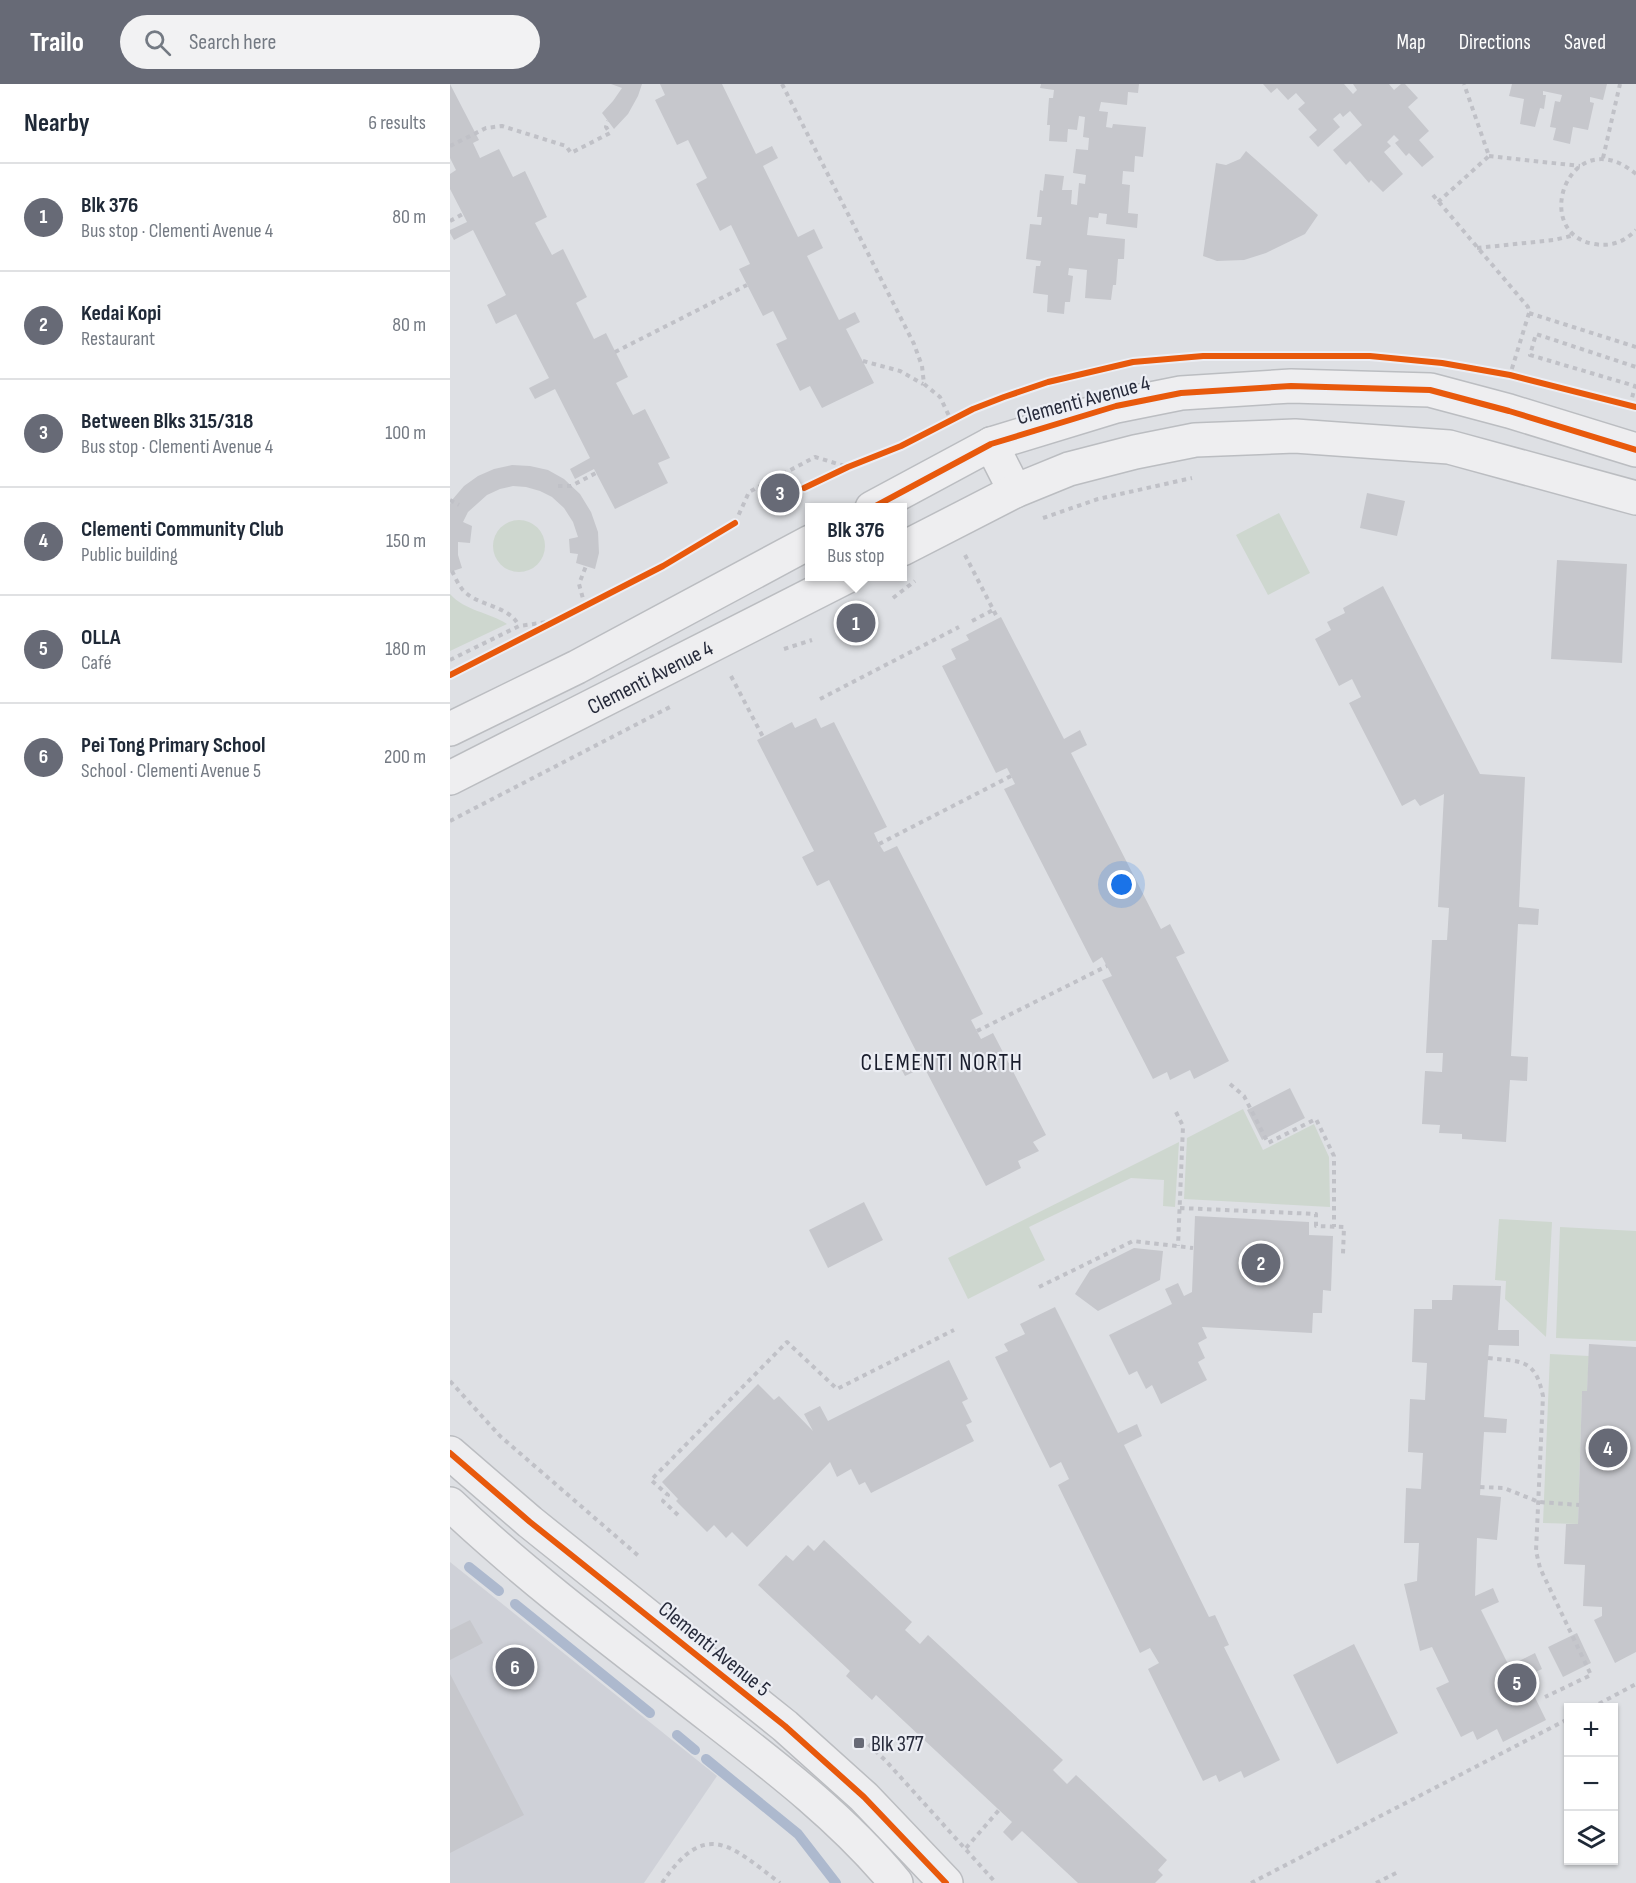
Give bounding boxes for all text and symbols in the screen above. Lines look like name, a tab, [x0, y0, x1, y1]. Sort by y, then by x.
search box	[120, 15, 540, 69]
text: Trailo	[30, 26, 84, 59]
icon: search	[141, 26, 174, 59]
text: Search here	[189, 29, 276, 56]
text: Map	[1396, 30, 1426, 55]
text: Directions	[1459, 30, 1531, 55]
text: Saved	[1564, 30, 1606, 55]
text: Nearby	[24, 108, 90, 139]
text: 6 results	[368, 111, 426, 135]
text: Blk 376	[81, 192, 138, 219]
text: 1	[40, 205, 47, 229]
text: 80 m	[392, 205, 426, 229]
text: Bus stop · Clementi Avenue 4	[81, 219, 273, 243]
text: Kedai Kopi	[81, 300, 161, 327]
text: 2	[39, 313, 48, 337]
text: 80 m	[392, 313, 426, 337]
text: Restaurant	[81, 327, 155, 351]
street label: Clementi Avenue 4	[1014, 370, 1153, 431]
text: Between Blks 315/318	[81, 408, 253, 435]
text: 3	[39, 421, 48, 445]
text: 100 m	[385, 421, 426, 445]
text: Bus stop · Clementi Avenue 4	[81, 435, 273, 459]
pin: 3	[760, 470, 800, 516]
popup	[805, 503, 907, 581]
text: Clementi Community Club	[81, 516, 284, 543]
text: Blk 376	[827, 517, 885, 544]
text: 4	[39, 529, 48, 553]
text: 150 m	[386, 529, 426, 553]
text: Public building	[81, 543, 178, 567]
text: Bus stop	[827, 544, 885, 568]
pin: 1	[836, 600, 876, 646]
text: OLLA	[81, 624, 120, 651]
street label: Clementi Avenue 4	[583, 635, 718, 721]
text: 5	[39, 637, 48, 661]
text: 180 m	[385, 637, 426, 661]
text: Café	[81, 651, 111, 675]
text: Pei Tong Primary School	[81, 732, 266, 759]
text: 6	[39, 745, 48, 769]
text: 200 m	[384, 745, 426, 769]
text: School · Clementi Avenue 5	[81, 759, 261, 783]
your location	[1107, 870, 1136, 899]
district label: CLEMENTI NORTH	[861, 1048, 1023, 1077]
pin: 2	[1242, 1240, 1280, 1286]
pin: 4	[1588, 1426, 1628, 1470]
street label: Clementi Avenue 5	[652, 1596, 776, 1703]
pin: 6	[496, 1644, 534, 1690]
pin: 5	[1498, 1660, 1536, 1706]
map controls	[1564, 1703, 1618, 1865]
button: +	[1564, 1703, 1618, 1757]
place label: Blk 377	[871, 1731, 924, 1758]
marker: Blk 377	[852, 1736, 866, 1750]
button: −	[1564, 1757, 1618, 1811]
button: layers	[1564, 1811, 1618, 1865]

